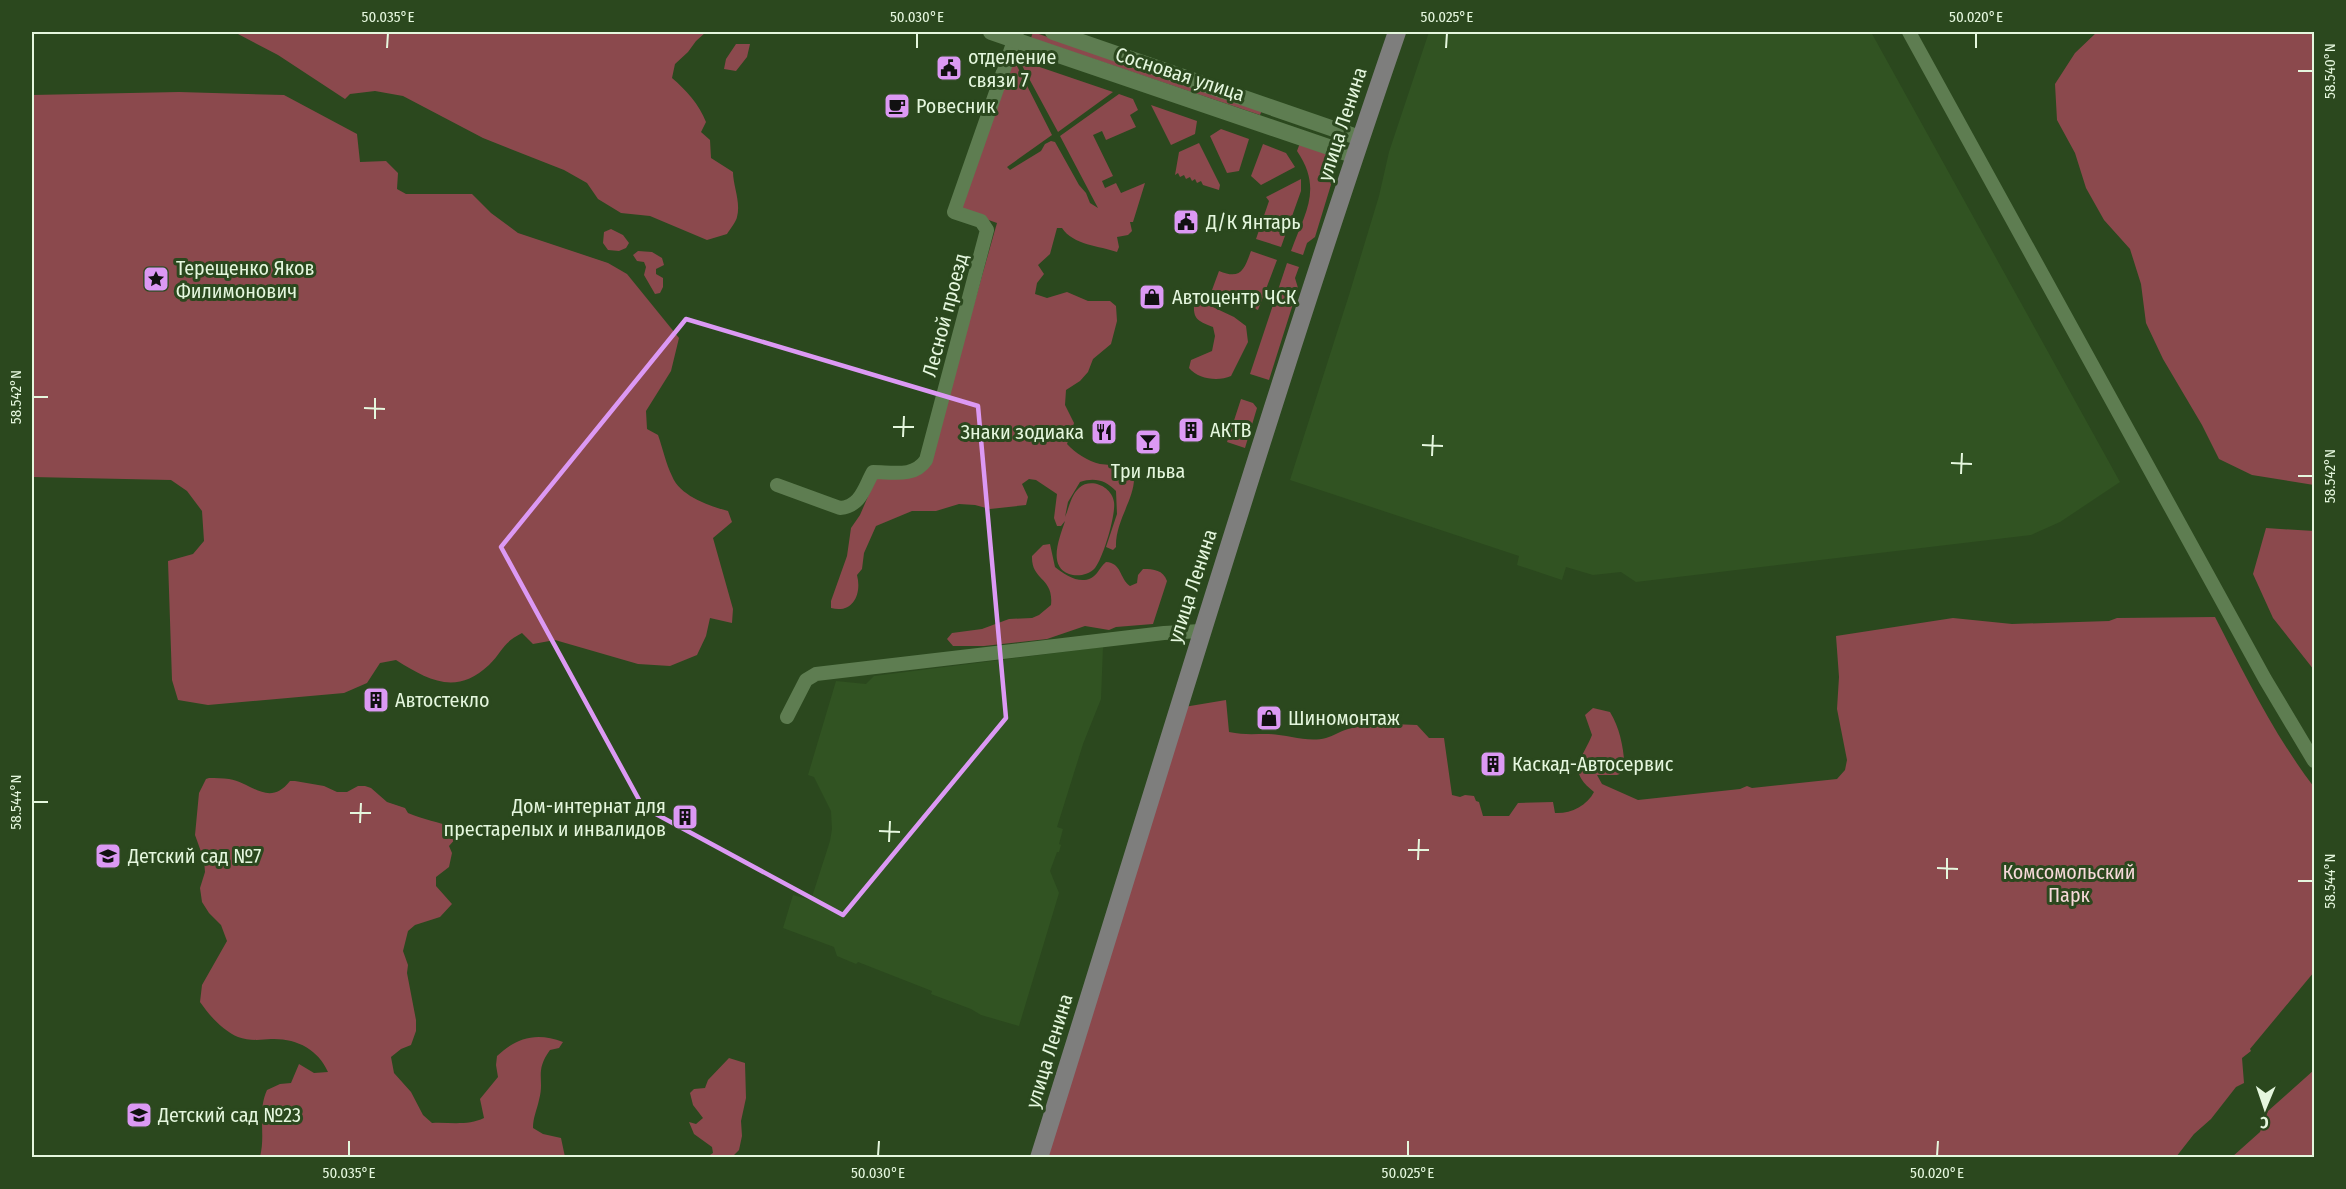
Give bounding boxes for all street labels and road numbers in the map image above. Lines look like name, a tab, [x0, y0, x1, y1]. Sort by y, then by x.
street label: Сосновая улица	[1112, 42, 1248, 106]
street label: улица Ленина	[1312, 64, 1372, 184]
street label: Лесной проезд	[917, 251, 973, 379]
street label: улица Ленина	[1162, 526, 1222, 646]
street label: улица Ленина	[1020, 991, 1078, 1111]

